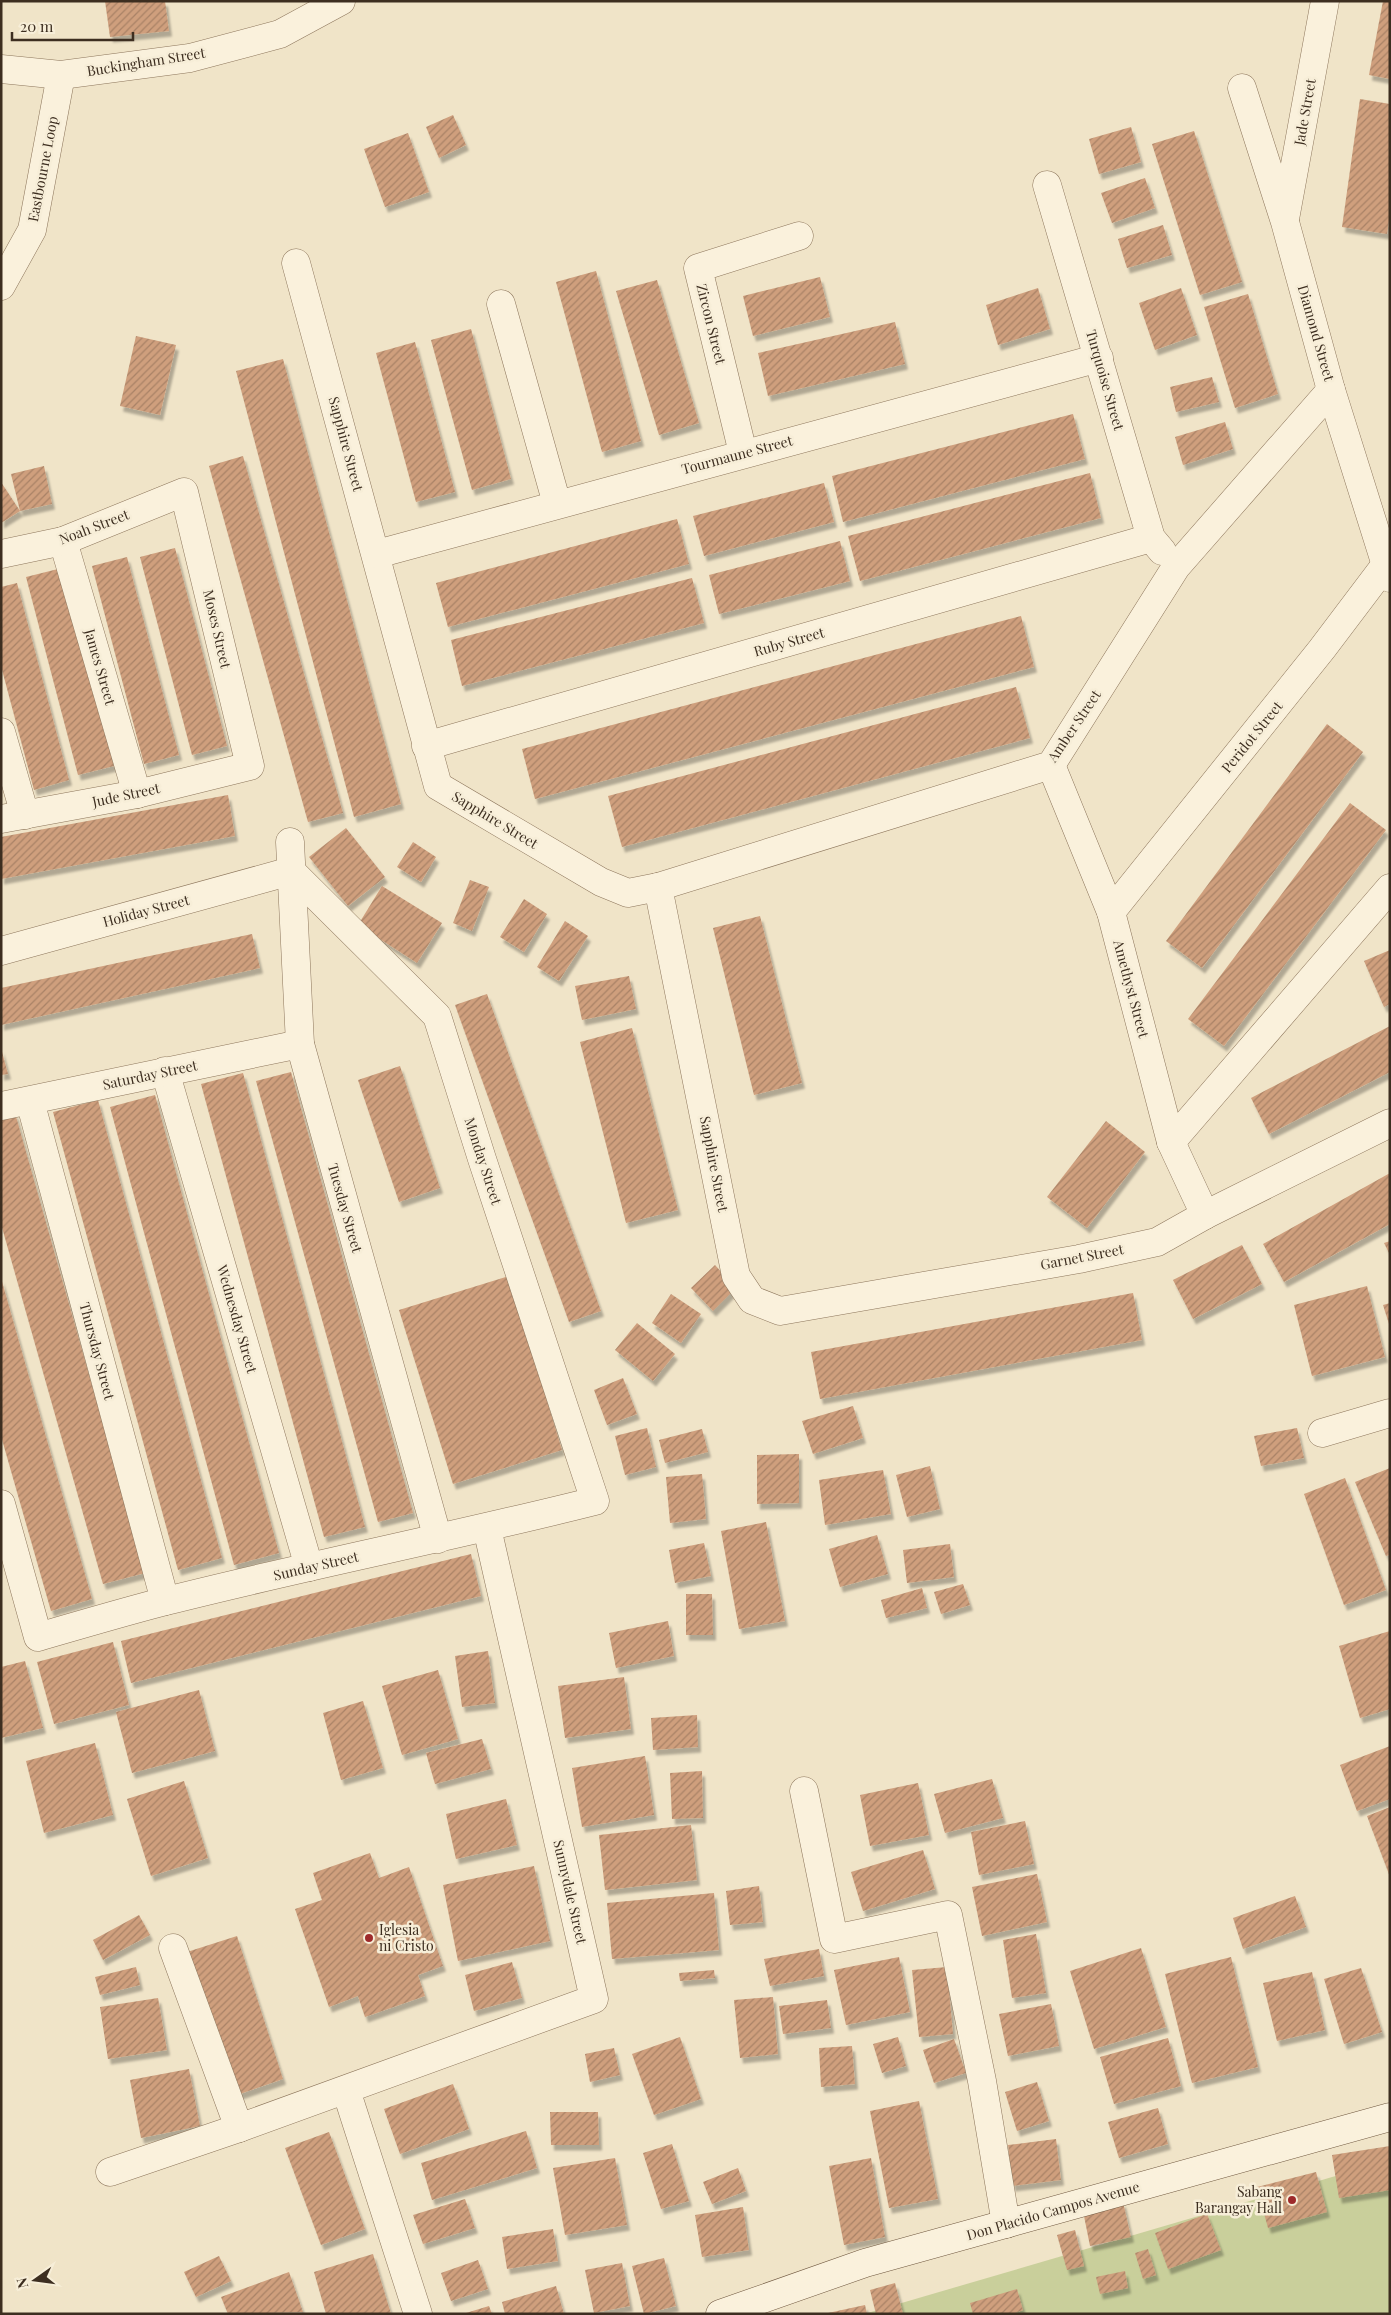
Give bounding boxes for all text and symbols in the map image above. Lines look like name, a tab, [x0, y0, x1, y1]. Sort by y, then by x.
scale bar	[12, 10, 134, 42]
text: 20 m	[20, 16, 54, 36]
street label: Buckingham Street	[85, 43, 208, 80]
street label: Jade Street	[1289, 76, 1320, 148]
street label: Eastbourne Loop	[23, 114, 62, 223]
street label: Zircon Street	[692, 282, 731, 367]
street label: Diamond Street	[1294, 283, 1340, 384]
street label: Turquoise Street	[1082, 327, 1129, 433]
street label: Sapphire Street	[325, 394, 369, 494]
street label: Tourmaune Street	[679, 430, 795, 478]
street label: Noah Street	[56, 504, 133, 549]
street label: Moses Street	[199, 588, 236, 671]
street label: Ruby Street	[751, 622, 827, 661]
street label: James Street	[80, 626, 121, 708]
street label: Amber Street	[1042, 685, 1105, 766]
street label: Peridot Street	[1217, 696, 1287, 776]
street label: Jude Street	[89, 778, 163, 811]
street label: Sapphire Street	[449, 786, 543, 853]
street label: Holiday Street	[101, 890, 192, 931]
street label: Amethyst Street	[1109, 937, 1154, 1041]
street label: Saturday Street	[101, 1055, 200, 1094]
street label: Sapphire Street	[696, 1114, 733, 1214]
street label: Monday Street	[460, 1115, 507, 1208]
street label: Tuesday Street	[324, 1161, 368, 1256]
street label: Garnet Street	[1039, 1239, 1126, 1274]
street label: Wednesday Street	[213, 1262, 262, 1376]
street label: Thursday Street	[75, 1300, 120, 1403]
street label: Sunday Street	[271, 1546, 361, 1585]
street label: Sunnydale Street	[549, 1838, 592, 1947]
place label: Iglesia ni Cristo	[379, 1920, 434, 1955]
marker: Iglesia ni Cristo	[363, 1932, 375, 1944]
street label: Don Placido Campos Avenue	[964, 2177, 1142, 2244]
place label: Sabang Barangay Hall	[1195, 2182, 1283, 2217]
marker: Sabang Barangay Hall	[1286, 2194, 1298, 2206]
north arrow	[10, 2255, 60, 2305]
text: N	[11, 2276, 32, 2290]

